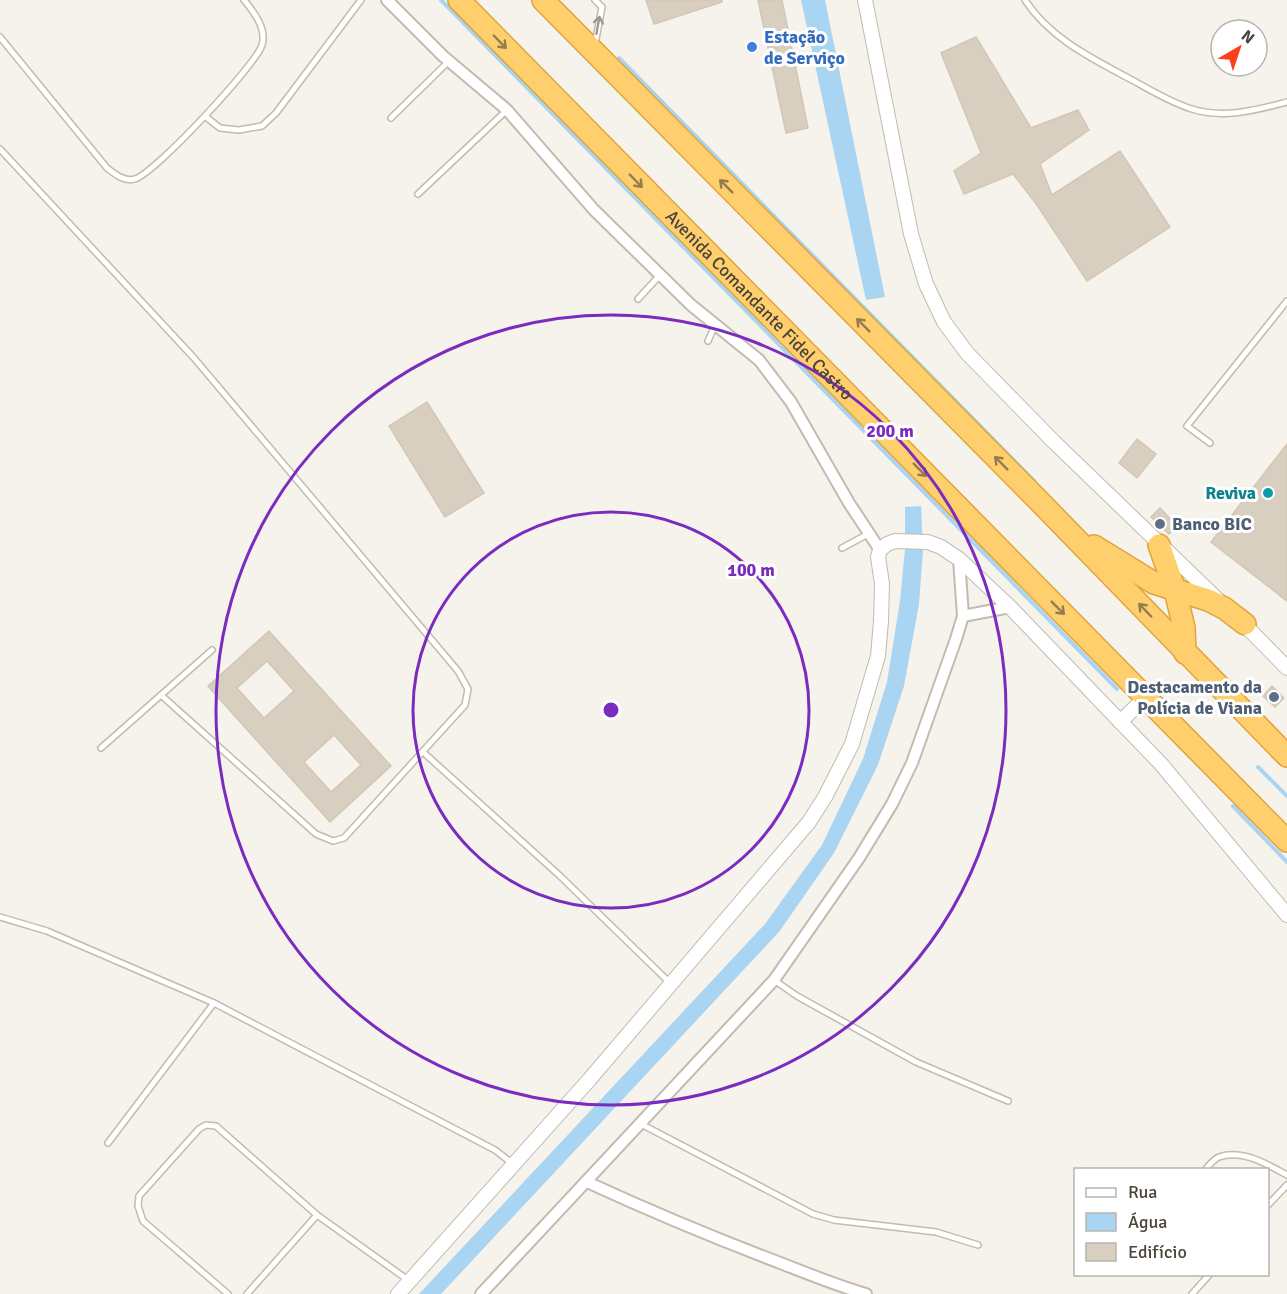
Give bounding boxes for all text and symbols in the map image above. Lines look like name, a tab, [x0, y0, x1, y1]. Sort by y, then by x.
one-way arrow	[593, 15, 604, 35]
north arrow	[1209, 18, 1269, 78]
place label: Estação de Serviço	[764, 26, 845, 69]
text: N	[1237, 26, 1258, 48]
one-way arrow	[492, 34, 507, 49]
marker: Estação de Serviço	[745, 40, 759, 54]
one-way arrow	[629, 173, 644, 188]
one-way arrow	[719, 179, 734, 194]
street label: Avenida Comandante Fidel Castro	[661, 205, 858, 405]
one-way arrow	[856, 317, 871, 332]
text: 200 m	[866, 420, 914, 442]
one-way arrow	[994, 456, 1009, 471]
one-way arrow	[913, 462, 928, 477]
place label: Reviva	[1205, 482, 1256, 504]
marker: Reviva	[1261, 486, 1275, 500]
place label: Banco BIC	[1172, 513, 1252, 535]
marker: Banco BIC	[1153, 517, 1167, 531]
text: 100 m	[727, 559, 775, 581]
one-way arrow	[1050, 600, 1065, 615]
one-way arrow	[1137, 603, 1152, 618]
place label: Destacamento da Polícia de Viana	[1127, 676, 1262, 719]
marker: Destacamento da Polícia de Viana	[1267, 690, 1281, 704]
centre of rings	[601, 700, 621, 720]
legend	[1074, 1168, 1269, 1276]
text: Rua	[1128, 1181, 1157, 1203]
text: Água	[1128, 1211, 1167, 1233]
text: Edifício	[1128, 1241, 1187, 1263]

